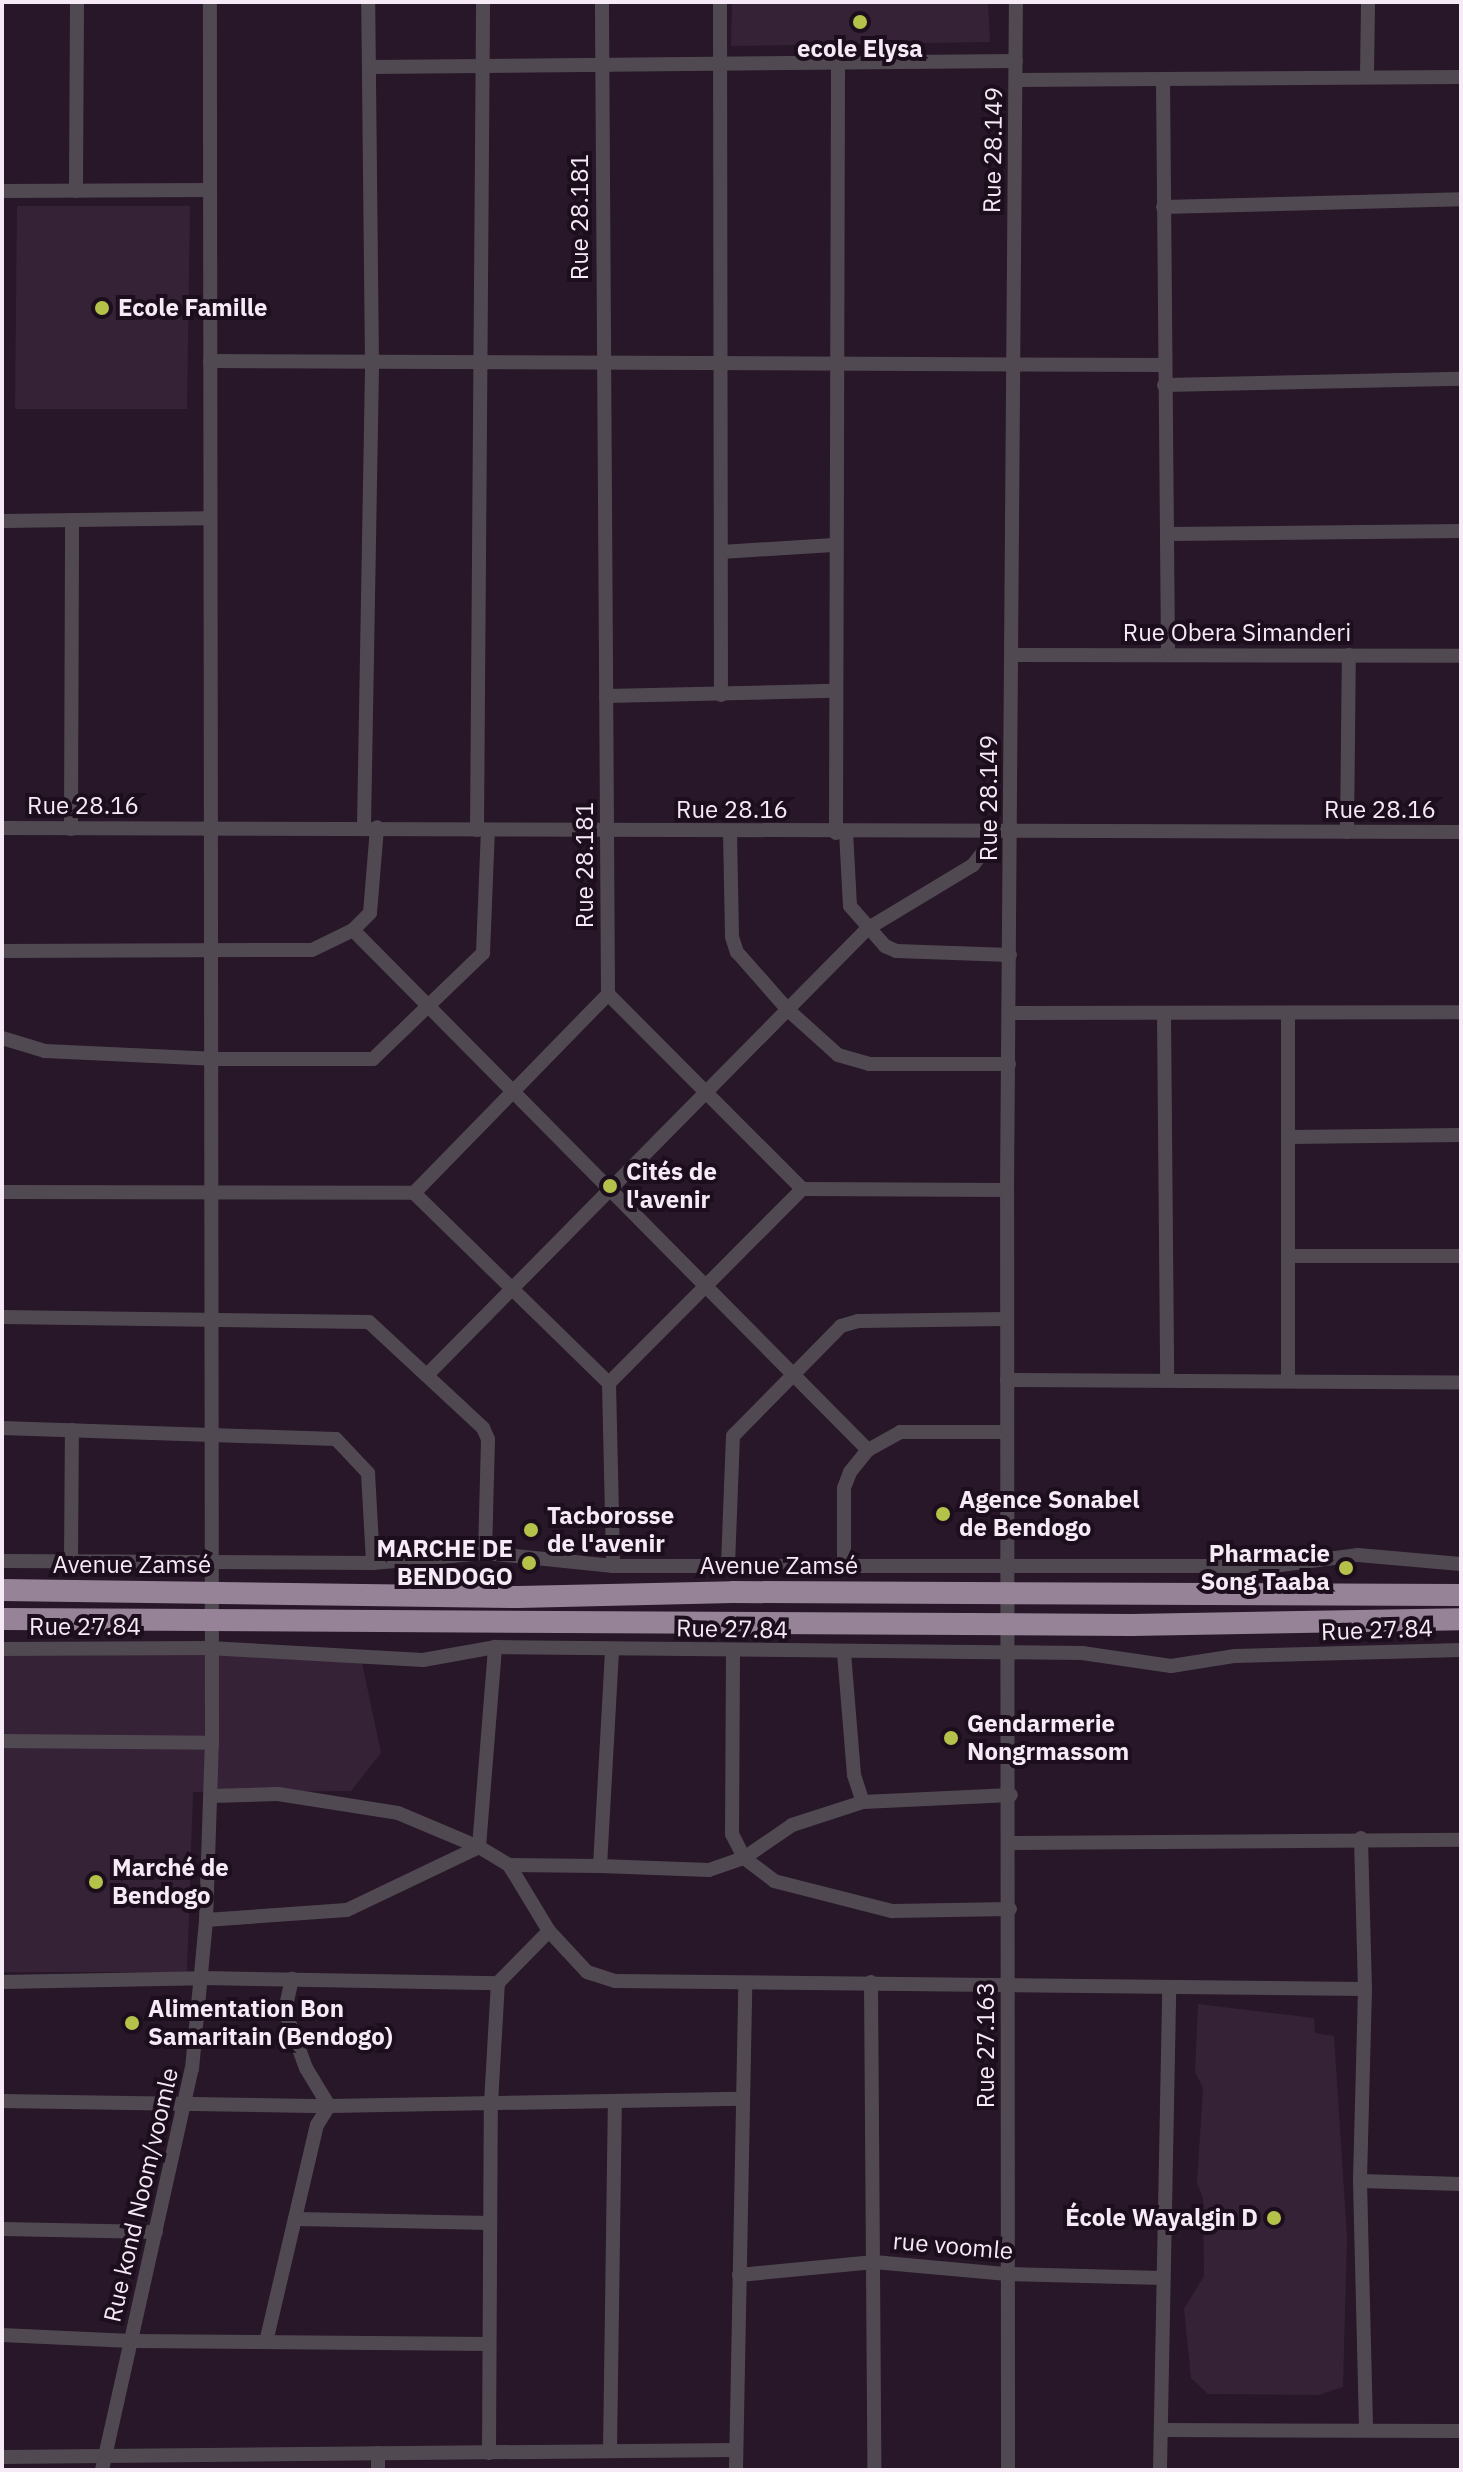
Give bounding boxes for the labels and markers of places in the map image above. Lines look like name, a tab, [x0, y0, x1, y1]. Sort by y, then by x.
marker: ecole Elysa	[851, 13, 869, 31]
place label: ecole Elysa	[797, 35, 923, 63]
place label: Ecole Famille	[118, 294, 267, 322]
marker: Ecole Famille	[93, 299, 111, 317]
place label: Cités de l'avenir	[626, 1158, 717, 1214]
marker: Cités de l'avenir	[601, 1177, 619, 1195]
place label: Agence Sonabel de Bendogo	[959, 1486, 1140, 1542]
place label: Tacborosse de l'avenir	[547, 1502, 674, 1558]
marker: Agence Sonabel de Bendogo	[934, 1505, 952, 1523]
marker: Tacborosse de l'avenir	[522, 1521, 540, 1539]
place label: MARCHE DE BENDOGO	[376, 1535, 513, 1591]
place label: Pharmacie Song Taaba	[1200, 1540, 1330, 1596]
marker: MARCHE DE BENDOGO	[520, 1554, 538, 1572]
marker: Pharmacie Song Taaba	[1337, 1559, 1355, 1577]
place label: Gendarmerie Nongrmassom	[967, 1710, 1129, 1766]
marker: Gendarmerie Nongrmassom	[942, 1729, 960, 1747]
place label: Marché de Bendogo	[112, 1854, 229, 1910]
marker: Marché de Bendogo	[87, 1873, 105, 1891]
place label: Alimentation Bon Samaritain (Bendogo)	[148, 1995, 393, 2051]
marker: Alimentation Bon Samaritain (Bendogo)	[123, 2014, 141, 2032]
place label: École Wayalgin D	[1065, 2204, 1258, 2232]
marker: École Wayalgin D	[1265, 2209, 1283, 2227]

